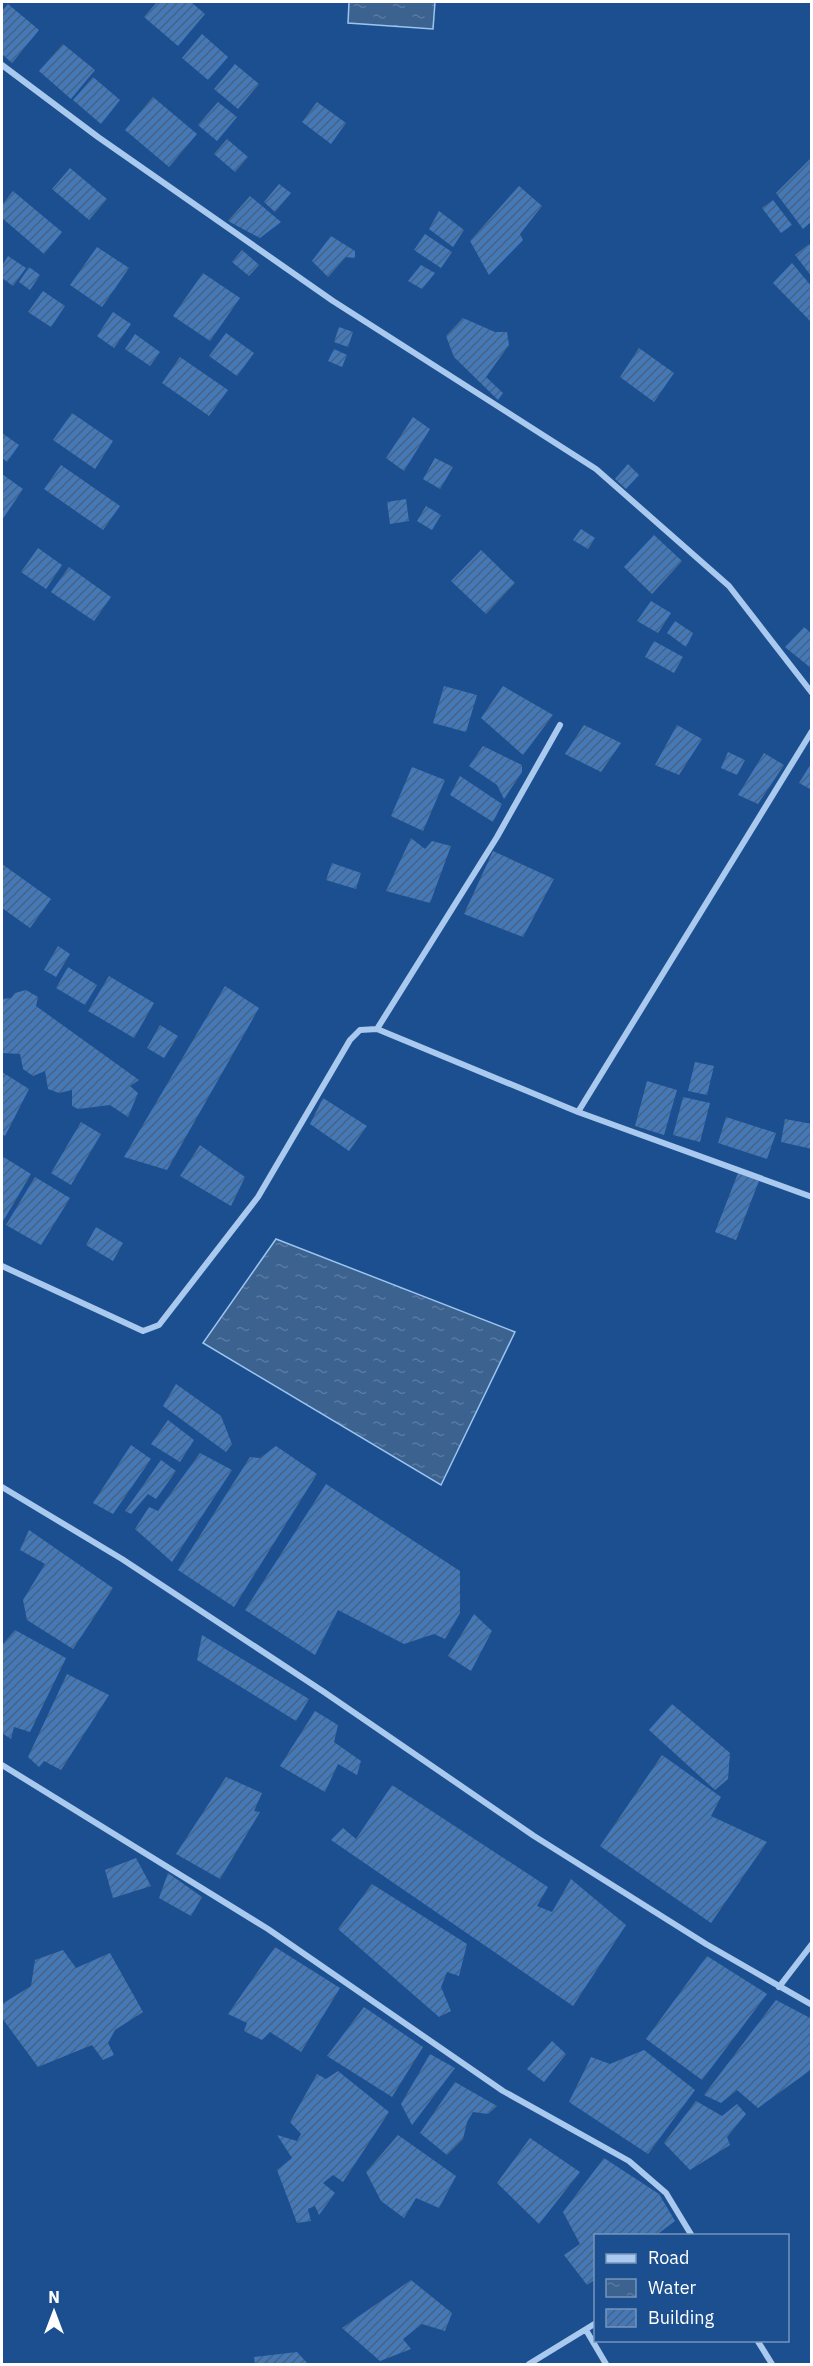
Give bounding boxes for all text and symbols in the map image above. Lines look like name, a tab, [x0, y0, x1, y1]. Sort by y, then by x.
legend	[594, 2234, 789, 2342]
text: Road	[648, 2246, 689, 2269]
text: Water	[648, 2276, 697, 2299]
north arrow	[24, 2282, 84, 2342]
text: N	[48, 2287, 60, 2307]
text: Building	[648, 2306, 715, 2329]

